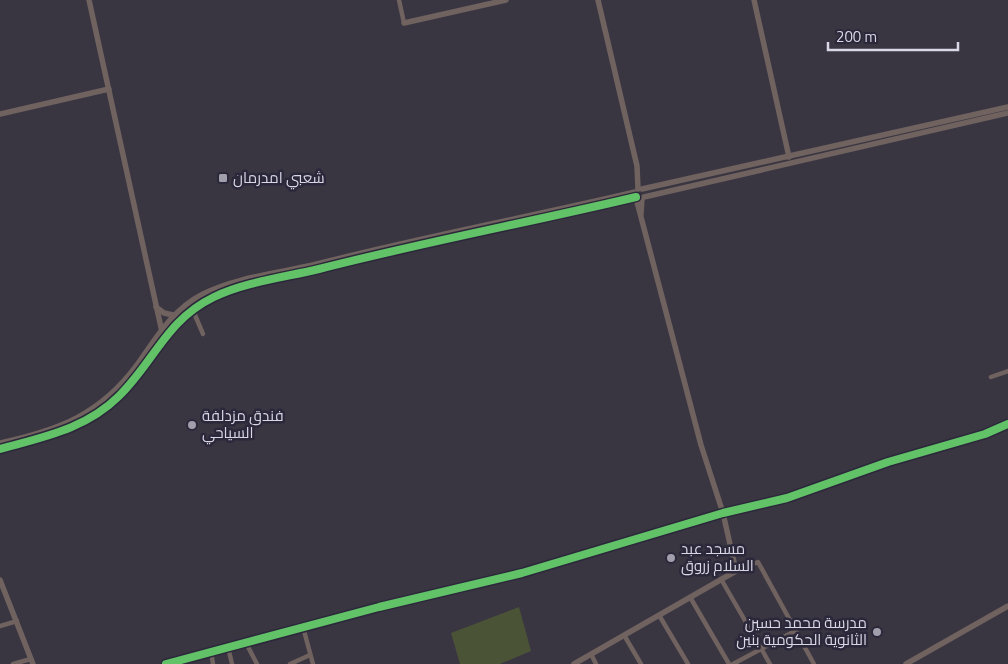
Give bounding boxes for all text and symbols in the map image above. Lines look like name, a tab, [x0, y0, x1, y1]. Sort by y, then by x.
scale bar	[828, 20, 958, 52]
text: 200 m	[836, 25, 877, 48]
place label: شعبي امدرمان	[233, 166, 325, 190]
marker: شعبي امدرمان	[217, 172, 229, 184]
place label: فندق مزدلفة السياحي	[202, 404, 284, 445]
marker: فندق مزدلفة السياحي	[186, 419, 198, 431]
place label: مسجد عبد السلام زروق	[681, 537, 754, 577]
marker: مسجد عبد السلام زروق	[665, 552, 677, 564]
place label: مدرسة محمد حسين الثانوية الحكومية بنين	[736, 611, 867, 651]
marker: مدرسة محمد حسين الثانوية الحكومية بنين	[871, 626, 883, 638]

